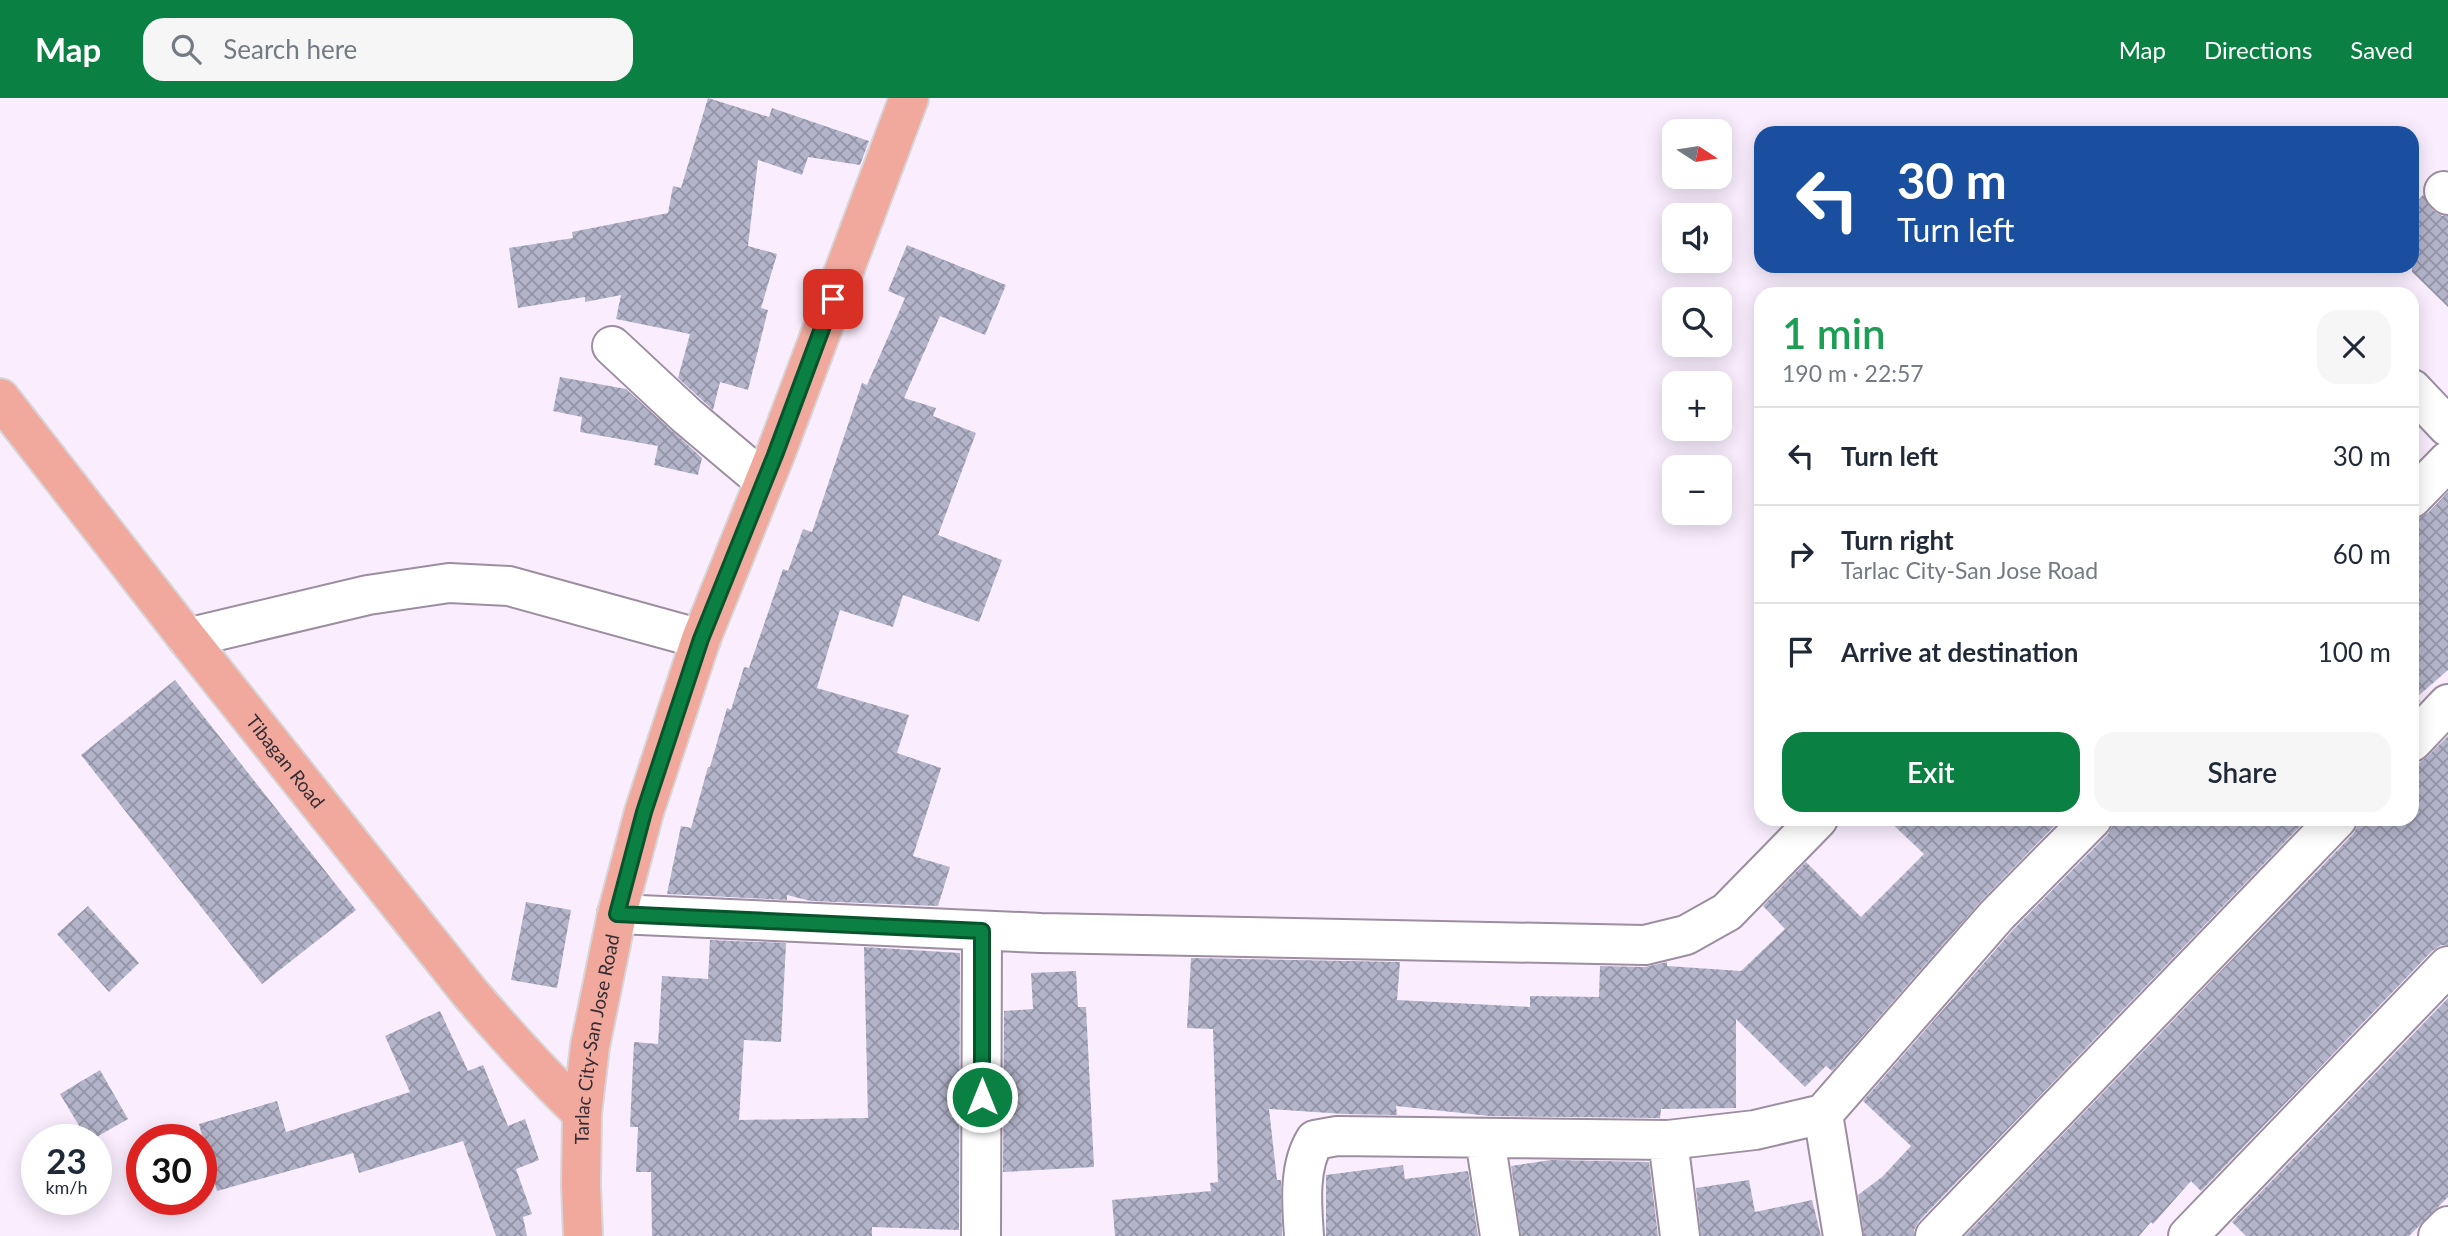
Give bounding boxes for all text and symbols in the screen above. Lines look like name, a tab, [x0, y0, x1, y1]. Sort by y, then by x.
search box	[143, 18, 633, 81]
text: Map	[35, 29, 101, 69]
icon: search	[167, 30, 205, 68]
text: Search here	[223, 33, 357, 65]
text: Map	[2119, 35, 2166, 64]
text: Directions	[2204, 35, 2312, 64]
text: Saved	[2350, 35, 2413, 64]
north arrow	[1662, 119, 1732, 189]
map controls	[1662, 119, 1732, 525]
text: 30 m	[1897, 151, 2007, 209]
icon: left	[1782, 154, 1873, 245]
button: sound	[1662, 203, 1732, 273]
text: Turn left	[1897, 210, 2014, 249]
pin	[803, 269, 863, 329]
icon: arrive	[814, 280, 852, 318]
button: search	[1662, 287, 1732, 357]
text: 1 min	[1782, 308, 1886, 358]
button: close	[2317, 310, 2391, 384]
text: 190 m · 22:57	[1782, 359, 1924, 387]
button: +	[1662, 371, 1732, 441]
icon: left	[1782, 437, 1820, 475]
text: Turn left	[1841, 440, 1938, 472]
text: 30 m	[2333, 440, 2391, 472]
button: −	[1662, 455, 1732, 525]
text: Turn right	[1841, 524, 1954, 556]
icon: right	[1782, 535, 1820, 573]
text: 60 m	[2333, 538, 2391, 570]
text: Tarlac City-San Jose Road	[1841, 556, 2098, 584]
icon: arrive	[1782, 633, 1820, 671]
text: Arrive at destination	[1841, 636, 2078, 668]
text: 100 m	[2318, 636, 2391, 668]
street label: Tibagan Road	[242, 710, 330, 812]
button: Exit	[1782, 732, 2080, 812]
button: Share	[2094, 732, 2391, 812]
street label: Tarlac City-San Jose Road	[570, 932, 624, 1145]
position arrow	[945, 1060, 1019, 1134]
speed limit sign: 30	[126, 1124, 217, 1215]
text: 23	[46, 1139, 87, 1181]
text: km/h	[45, 1176, 88, 1198]

